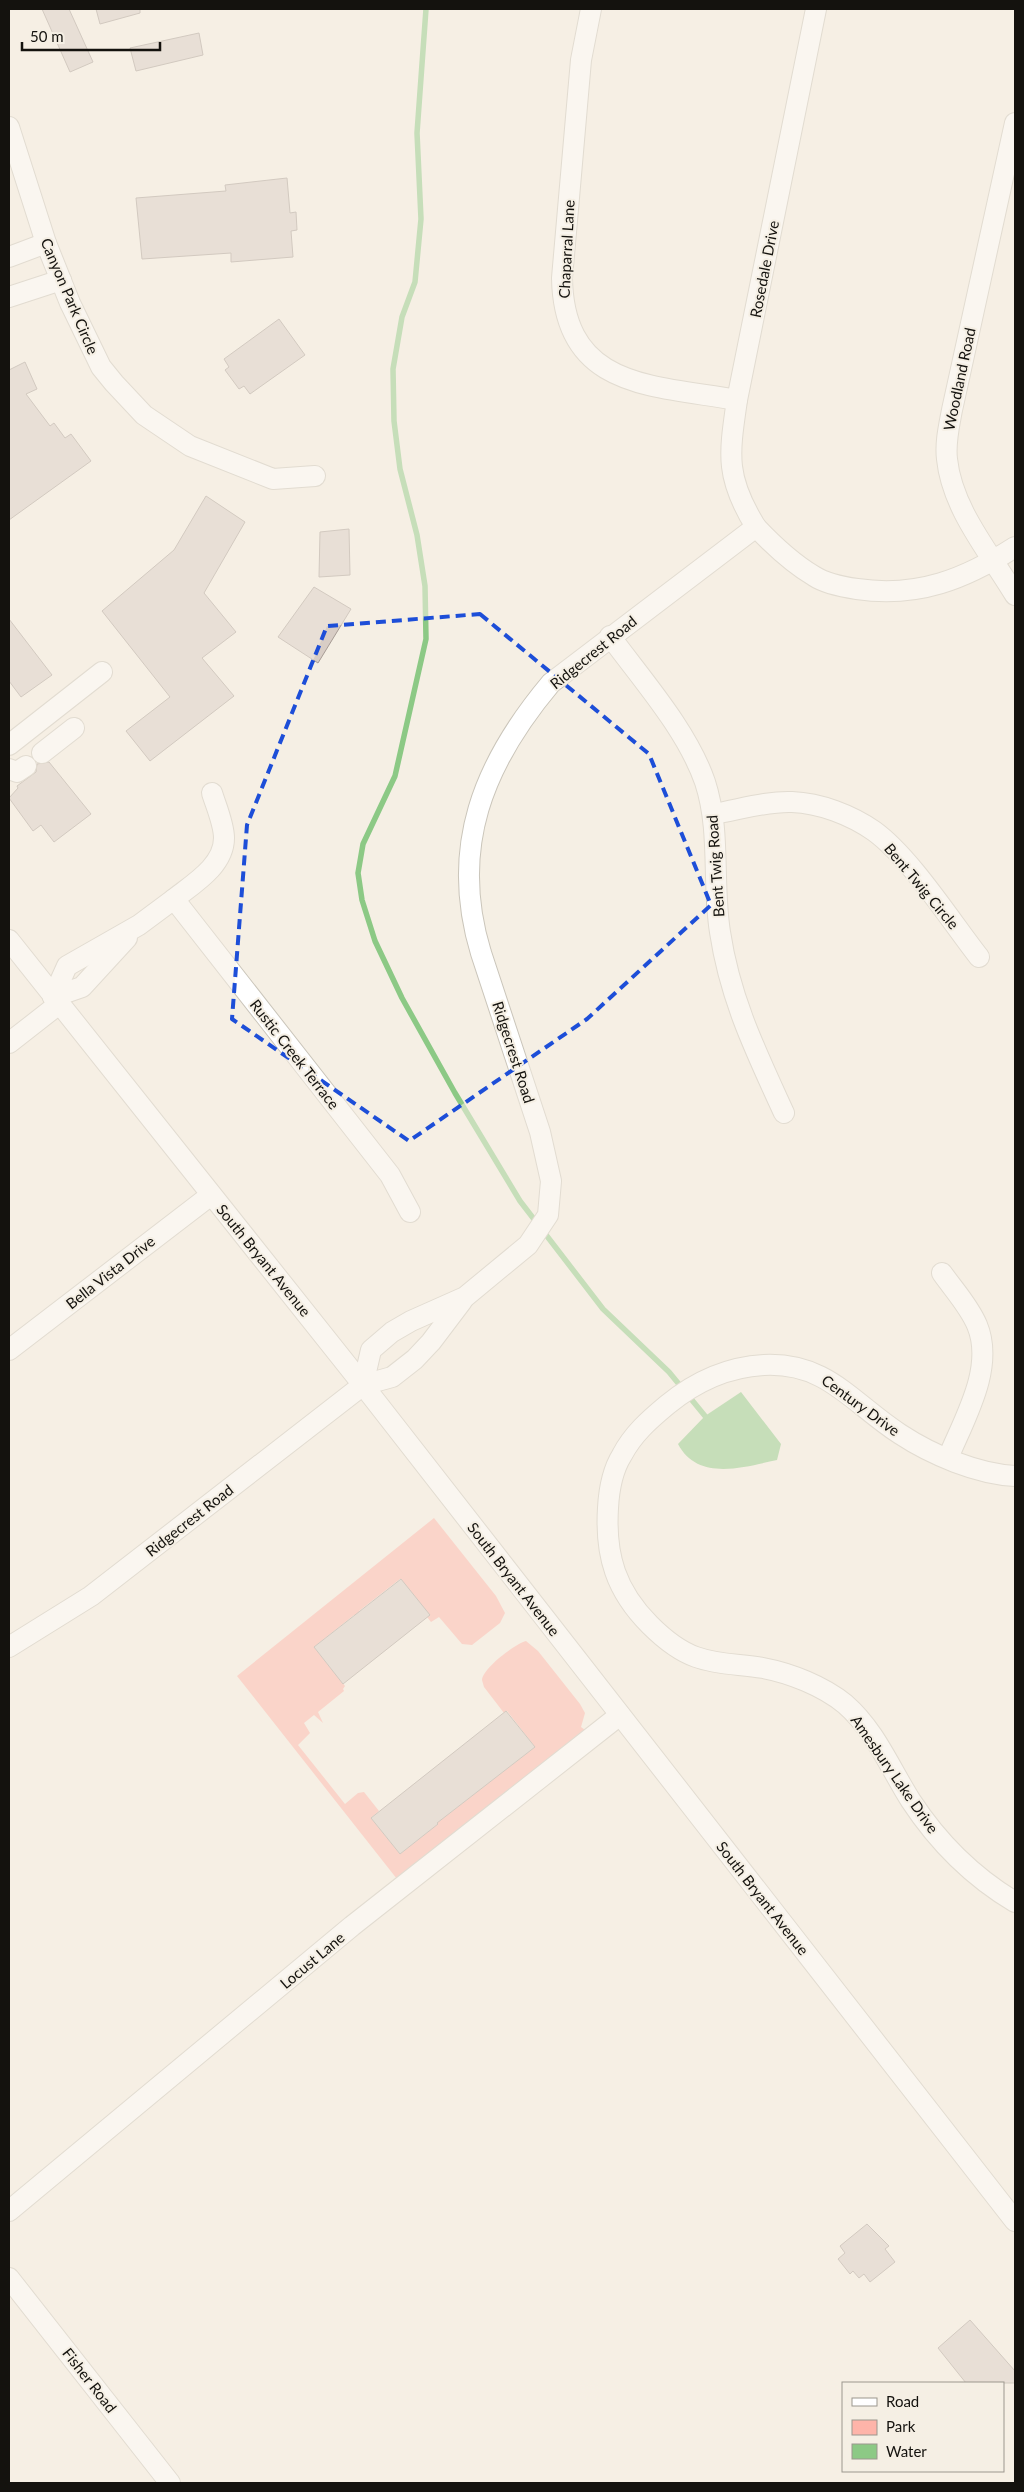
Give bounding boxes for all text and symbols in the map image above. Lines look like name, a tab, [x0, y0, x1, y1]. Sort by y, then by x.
scale bar	[22, 20, 160, 52]
text: 50 m	[30, 27, 64, 45]
street label: Chaparral Lane	[554, 199, 578, 299]
street label: Rosedale Drive	[746, 219, 782, 319]
street label: Canyon Park Circle	[37, 235, 103, 357]
street label: Woodland Road	[939, 326, 979, 432]
street label: Ridgecrest Road	[546, 612, 640, 692]
street label: Bent Twig Road	[702, 814, 728, 918]
street label: Bent Twig Circle	[881, 839, 963, 933]
street label: Rustic Creek Terrace	[247, 996, 343, 1113]
street label: Ridgecrest Road	[489, 999, 539, 1105]
street label: South Bryant Avenue	[213, 1200, 315, 1320]
street label: Bella Vista Drive	[62, 1232, 158, 1312]
street label: Century Drive	[818, 1371, 904, 1439]
street label: Ridgecrest Road	[142, 1480, 236, 1560]
street label: South Bryant Avenue	[464, 1519, 564, 1639]
street label: Amesbury Lake Drive	[847, 1711, 943, 1837]
street label: South Bryant Avenue	[713, 1838, 813, 1958]
street label: Locust Lane	[276, 1928, 348, 1992]
street label: Fisher Road	[59, 2344, 121, 2416]
legend	[842, 2382, 1004, 2472]
text: Road	[886, 2392, 919, 2410]
text: Park	[886, 2417, 916, 2435]
text: Water	[886, 2442, 927, 2460]

